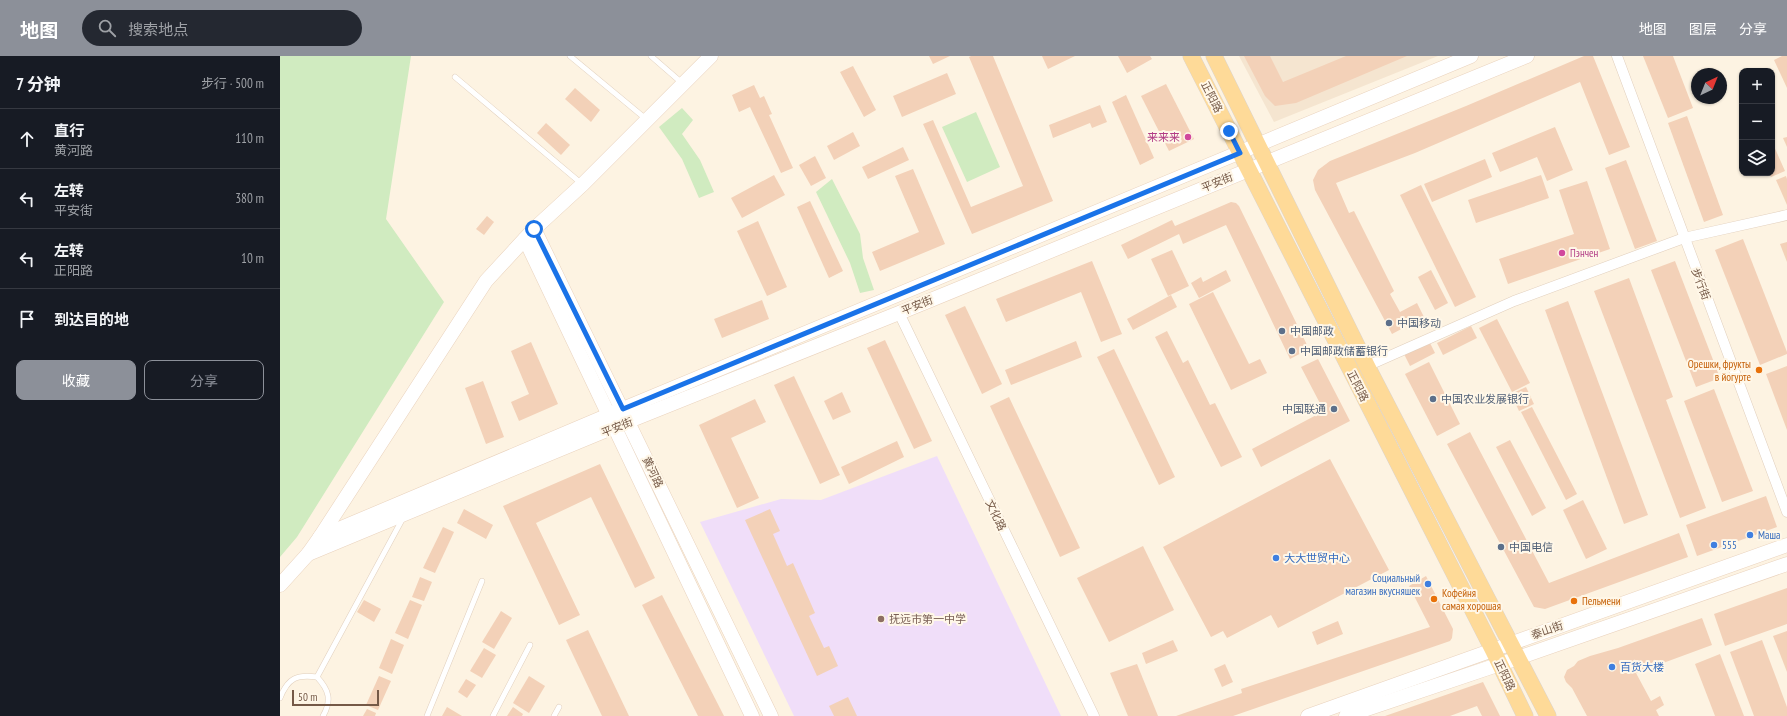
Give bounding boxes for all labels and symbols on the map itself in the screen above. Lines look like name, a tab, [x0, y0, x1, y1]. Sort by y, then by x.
north arrow	[1691, 68, 1727, 104]
street label: 正阳路	[1198, 79, 1226, 115]
route end	[1220, 122, 1238, 140]
place label: 来来来	[1147, 130, 1180, 144]
marker: 来来来	[1183, 132, 1193, 142]
street label: 平安街	[1199, 169, 1235, 195]
route start	[525, 220, 543, 238]
place label: Пэнчен	[1570, 246, 1599, 260]
marker: Пэнчен	[1557, 248, 1567, 258]
street label: 步行街	[1689, 266, 1713, 302]
street label: 平安街	[899, 292, 935, 318]
place label: 中国移动	[1397, 316, 1441, 330]
marker: 中国移动	[1384, 318, 1394, 328]
place label: 中国邮政	[1290, 324, 1334, 338]
marker: 中国邮政	[1277, 326, 1287, 336]
place label: 中国邮政储蓄银行	[1300, 344, 1388, 358]
marker: 中国邮政储蓄银行	[1287, 346, 1297, 356]
place label: Орешки, фрукты в йогурте	[1688, 357, 1751, 384]
marker: Орешки, фрукты в йогурте	[1754, 365, 1764, 375]
street label: 正阳路	[1344, 368, 1372, 404]
place label: 中国农业发展银行	[1441, 392, 1529, 406]
marker: 中国农业发展银行	[1428, 394, 1438, 404]
place label: 中国联通	[1282, 402, 1326, 416]
marker: 中国联通	[1329, 404, 1339, 414]
street label: 平安街	[599, 414, 635, 440]
street label: 黄河路	[639, 454, 667, 490]
street label: 文化路	[982, 497, 1010, 533]
place label: Маша	[1758, 528, 1780, 542]
marker: Маша	[1745, 530, 1755, 540]
place label: 555	[1722, 538, 1737, 552]
place label: 中国电信	[1509, 540, 1553, 554]
marker: 555	[1709, 540, 1719, 550]
marker: 中国电信	[1496, 542, 1506, 552]
place label: 大大世贸中心	[1284, 551, 1350, 565]
marker: 大大世贸中心	[1271, 553, 1281, 563]
place label: Социальный магазин вкусняшек	[1345, 571, 1421, 598]
marker: Социальный магазин вкусняшек	[1423, 579, 1433, 589]
place label: Кофейня самая хорошая	[1442, 586, 1501, 613]
marker: Кофейня самая хорошая	[1429, 594, 1439, 604]
place label: Пельмени	[1582, 594, 1621, 608]
marker: Пельмени	[1569, 596, 1579, 606]
place label: 抚远市第一中学	[889, 612, 966, 626]
marker: 抚远市第一中学	[876, 614, 886, 624]
street label: 泰山街	[1529, 618, 1565, 642]
street label: 正阳路	[1491, 657, 1519, 693]
place label: 百货大楼	[1620, 660, 1664, 674]
marker: 百货大楼	[1607, 662, 1617, 672]
scale bar	[292, 688, 379, 707]

